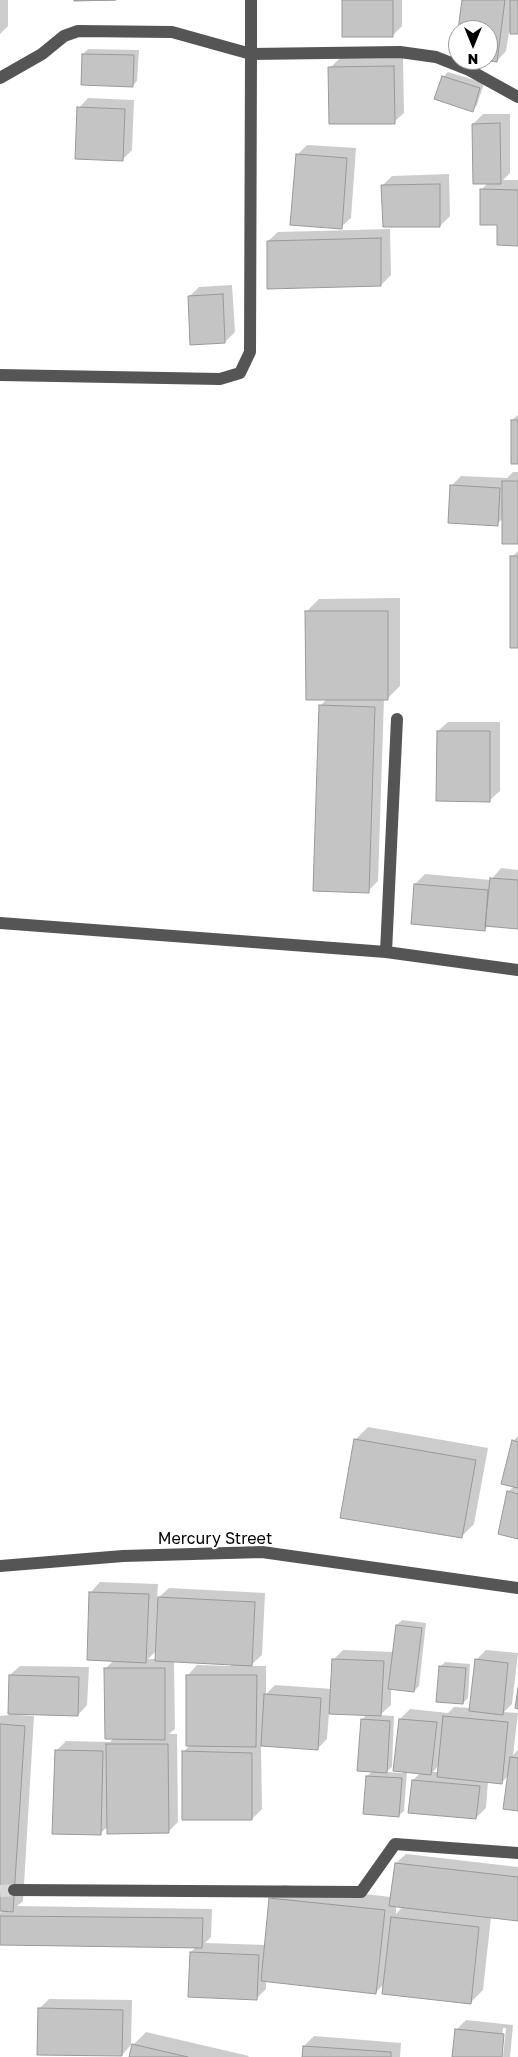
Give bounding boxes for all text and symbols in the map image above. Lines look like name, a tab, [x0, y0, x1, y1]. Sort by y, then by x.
north arrow	[448, 20, 498, 70]
text: N	[468, 51, 478, 68]
street label: Mercury Street	[158, 1529, 272, 1549]

